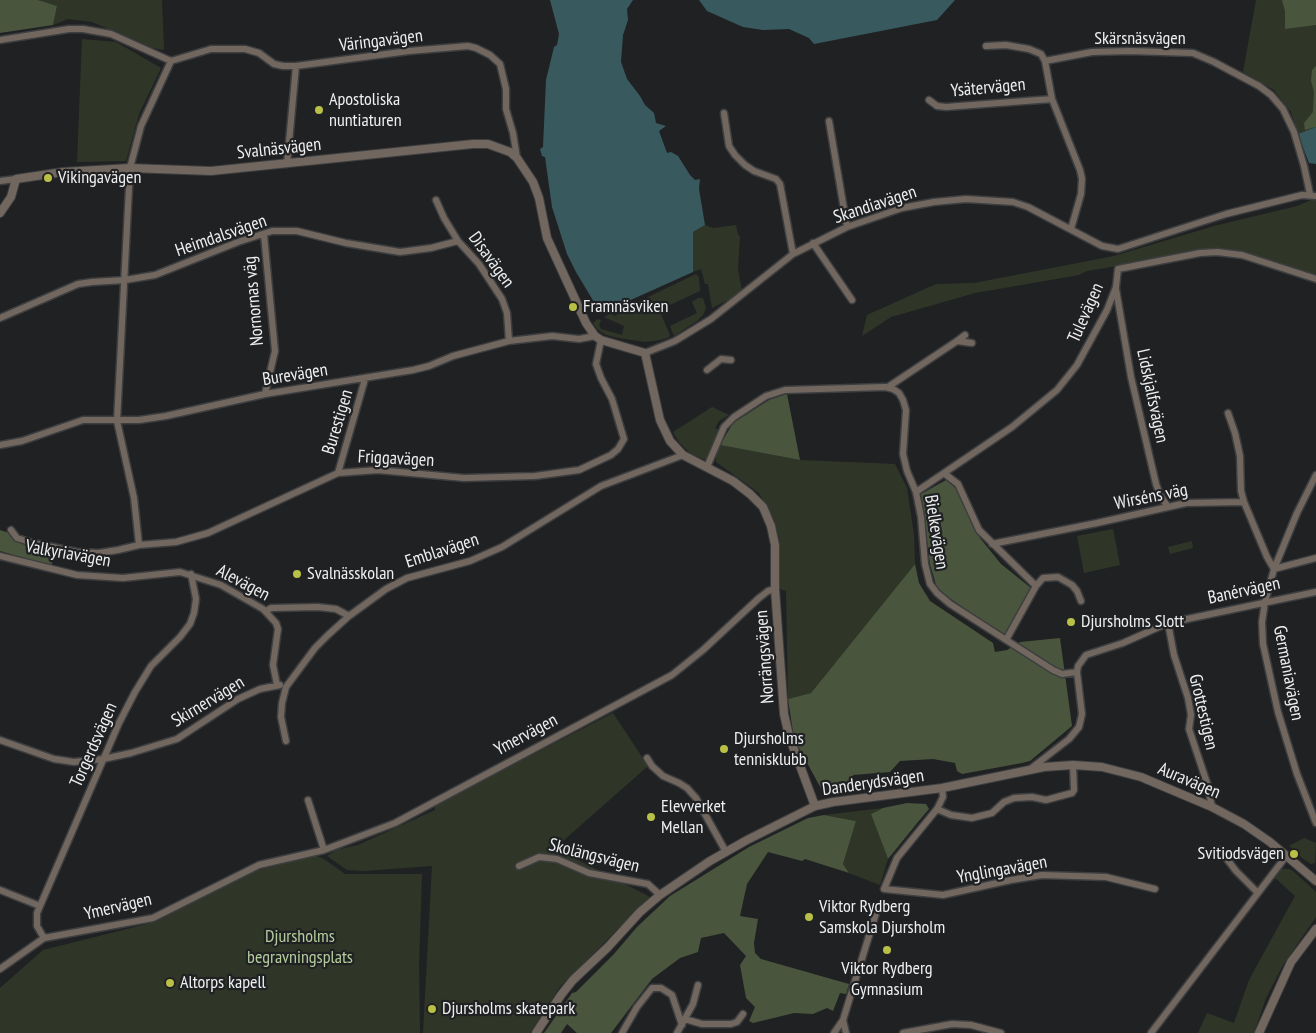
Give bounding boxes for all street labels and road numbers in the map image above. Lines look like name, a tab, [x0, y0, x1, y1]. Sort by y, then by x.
street label: Väringavägen	[338, 25, 424, 57]
street label: Skärsnäsvägen	[1094, 28, 1186, 50]
street label: Ysätervägen	[950, 74, 1026, 102]
street label: Svalnäsvägen	[236, 134, 322, 164]
street label: Skandiavägen	[831, 181, 919, 229]
street label: Heimdalsvägen	[172, 210, 270, 262]
street label: Disavägen	[463, 228, 519, 292]
street label: Nornornas väg	[239, 255, 269, 347]
street label: Tulevägen	[1063, 280, 1109, 346]
street label: Lidskjalfsvägen	[1132, 347, 1172, 445]
street label: Burevägen	[261, 359, 329, 391]
street label: Burestigen	[318, 387, 358, 457]
street label: Friggavägen	[357, 446, 435, 472]
street label: Wirséns väg	[1113, 479, 1189, 515]
street label: Bielkevägen	[919, 493, 953, 571]
street label: Emblavägen	[403, 529, 481, 573]
street label: Valkyriavägen	[24, 536, 112, 572]
street label: Alevägen	[213, 560, 273, 606]
street label: Banérvägen	[1206, 573, 1282, 609]
street label: Norrängsvägen	[751, 610, 779, 704]
street label: Germaniavägen	[1268, 624, 1308, 722]
street label: Skirnervägen	[168, 672, 248, 732]
street label: Grottestigen	[1184, 672, 1222, 752]
street label: Torgerdsvägen	[66, 699, 122, 791]
street label: Ymervägen	[491, 709, 561, 761]
street label: Auravägen	[1155, 758, 1223, 804]
street label: Danderydsvägen	[821, 765, 925, 801]
street label: Skolängsvägen	[546, 834, 642, 878]
street label: Ynglingavägen	[955, 851, 1049, 889]
street label: Ymervägen	[82, 889, 154, 925]

